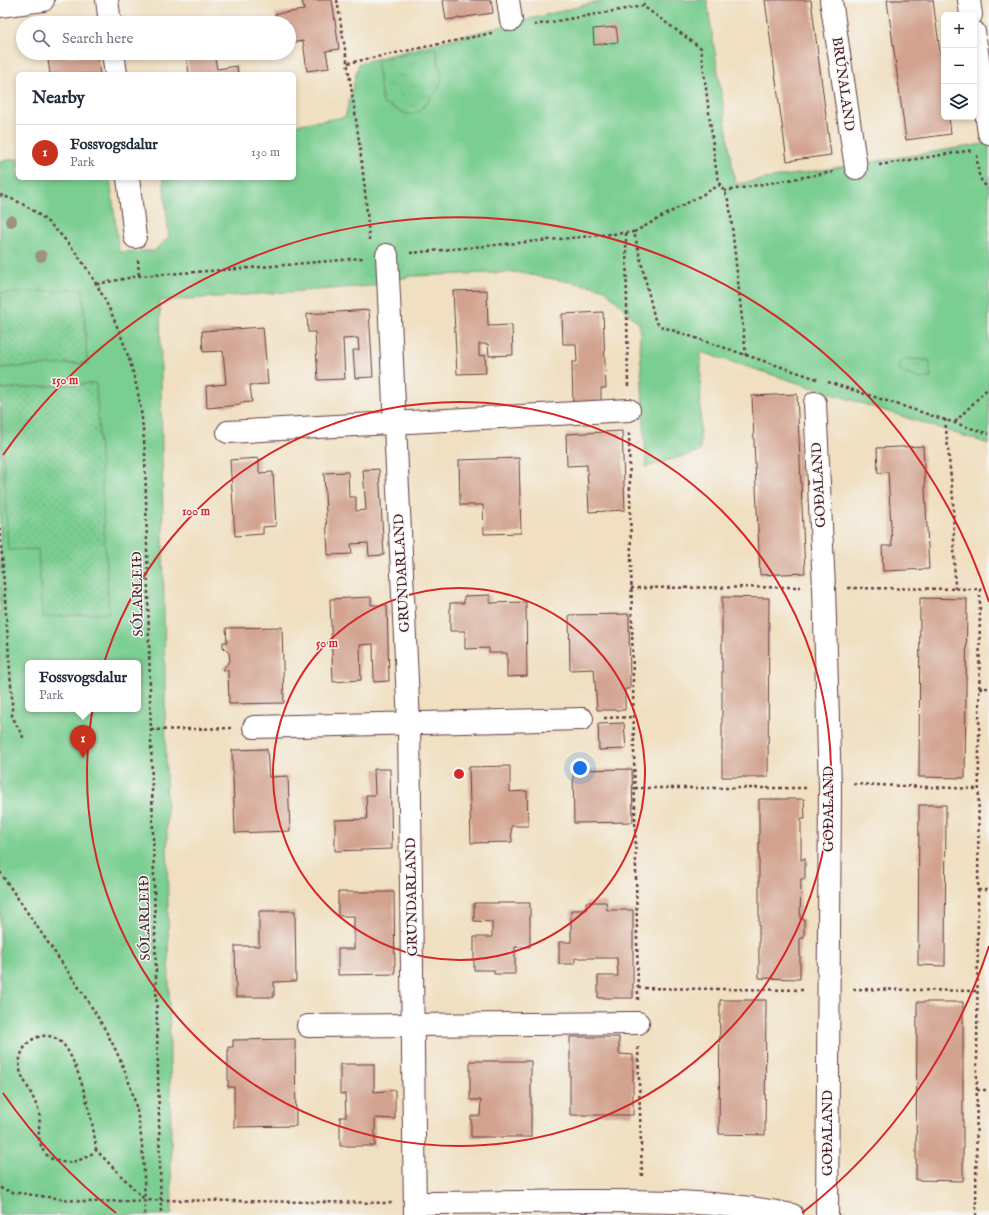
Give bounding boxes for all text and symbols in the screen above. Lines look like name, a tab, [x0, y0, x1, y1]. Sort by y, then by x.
map controls	[941, 12, 977, 120]
button: +	[941, 12, 977, 48]
search box	[16, 16, 296, 60]
icon: search	[30, 27, 52, 49]
text: Search here	[62, 29, 133, 48]
street label: BRÚNALAND	[827, 35, 860, 132]
button: −	[941, 48, 977, 84]
button: layers	[941, 84, 977, 120]
text: Nearby	[32, 88, 85, 109]
text: Fossvogsdalur	[70, 135, 158, 154]
text: 1	[43, 144, 47, 161]
text: 130 m	[251, 144, 280, 161]
text: Park	[70, 154, 95, 171]
text: 150 m	[52, 373, 79, 388]
street label: GOÐALAND	[808, 442, 830, 528]
text: 100 m	[182, 504, 211, 519]
street label: GRUNDARLAND	[390, 513, 414, 633]
street label: SÓLARLEIÐ	[127, 551, 148, 637]
text: 50 m	[316, 636, 339, 651]
popup	[25, 660, 141, 712]
text: Fossvogsdalur	[39, 668, 127, 687]
text: Park	[39, 687, 64, 704]
pin: 1	[70, 725, 96, 758]
your location	[570, 758, 590, 778]
street label: GOÐALAND	[820, 766, 838, 852]
centre of rings	[452, 767, 466, 781]
street label: GRUNDARLAND	[402, 837, 422, 957]
street label: SÓLARLEIÐ	[134, 875, 155, 961]
street label: GOÐALAND	[819, 1090, 837, 1176]

